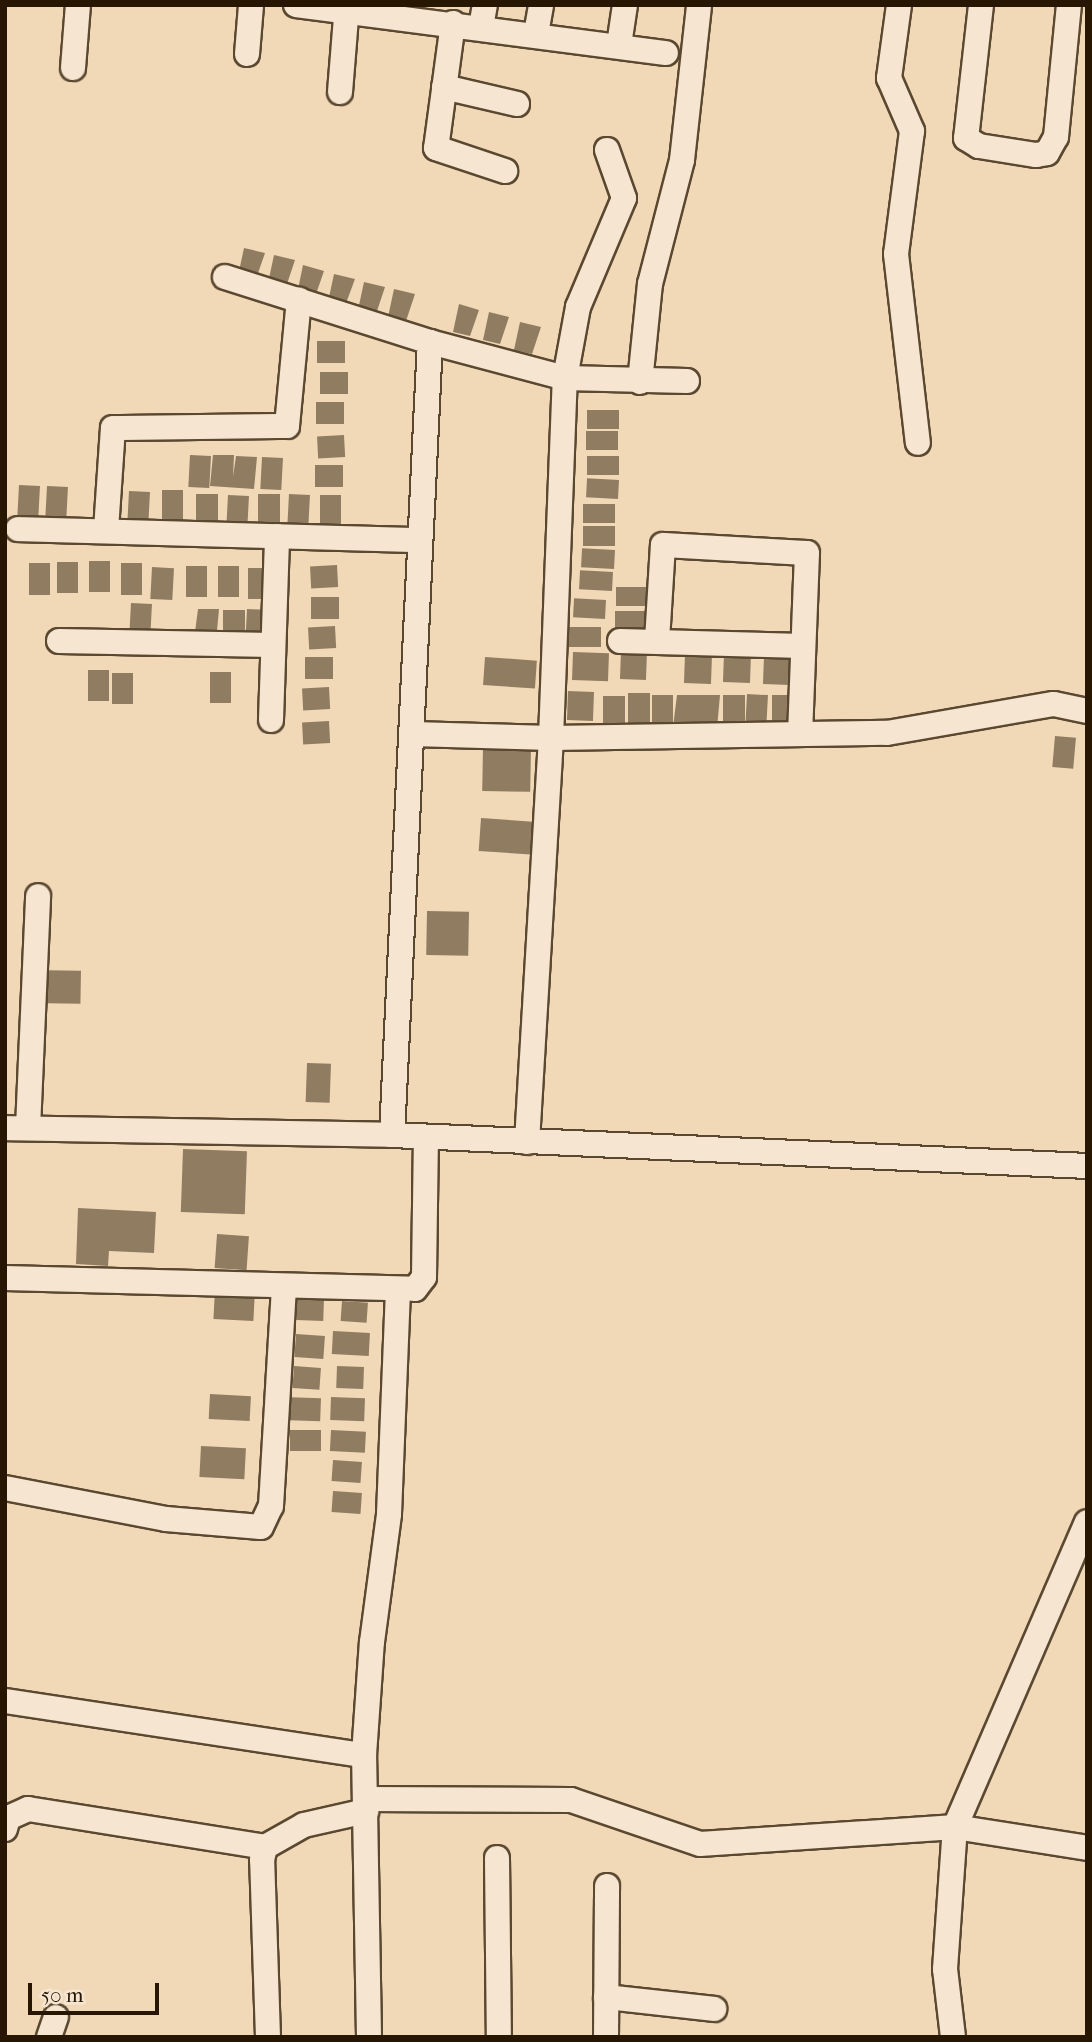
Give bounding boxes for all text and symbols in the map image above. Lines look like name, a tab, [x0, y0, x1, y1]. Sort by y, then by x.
scale bar	[32, 1968, 163, 2012]
text: 50 m	[41, 1983, 84, 2007]

